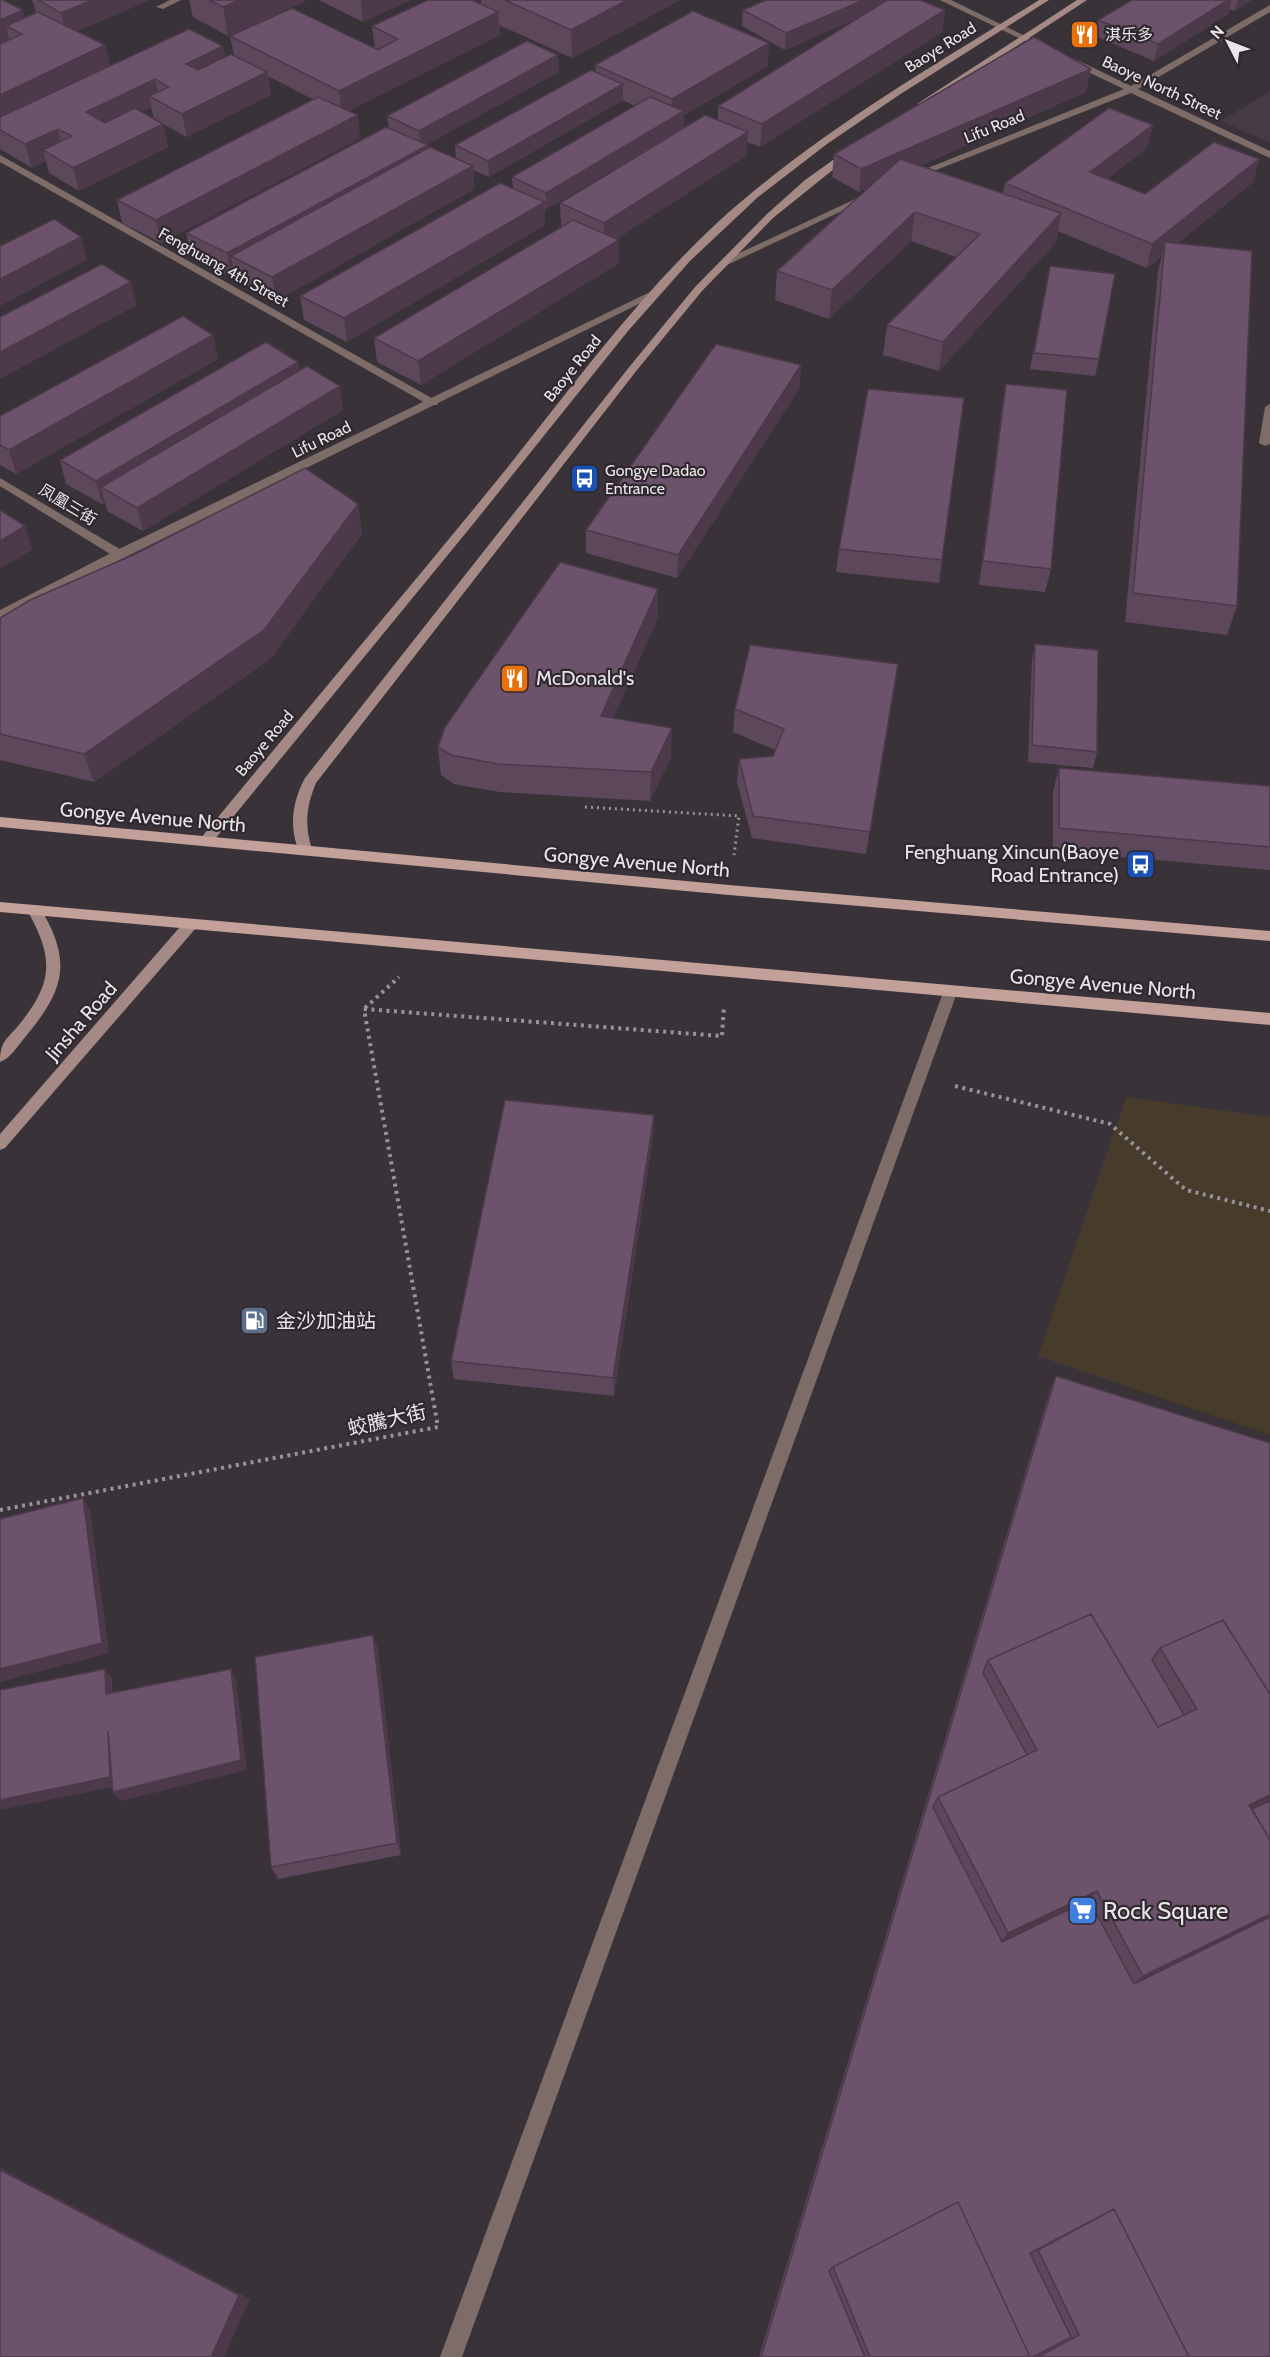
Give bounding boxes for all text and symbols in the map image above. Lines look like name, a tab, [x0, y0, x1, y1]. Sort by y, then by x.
north arrow	[1198, 12, 1258, 72]
street label: Baoye Road	[901, 18, 979, 77]
restaurant icon: 淇乐多	[1068, 18, 1100, 50]
text: N	[1206, 22, 1228, 43]
place label: 淇乐多	[1105, 25, 1153, 44]
street label: Baoye North Street	[1099, 52, 1225, 124]
street label: Lifu Road	[961, 106, 1027, 147]
street label: Fenghuang 4th Street	[155, 224, 293, 311]
street label: Baoye Road	[540, 331, 605, 405]
street label: Lifu Road	[289, 417, 354, 462]
place label: Gongye Dadao Entrance	[605, 461, 706, 498]
bus stop icon: Gongye Dadao Entrance	[568, 463, 600, 495]
street label: 凤凰三街	[35, 480, 100, 529]
restaurant icon: McDonald's	[499, 662, 531, 694]
place label: McDonald's	[536, 666, 634, 690]
street label: Baoye Road	[231, 706, 297, 780]
street label: Gongye Avenue North	[59, 797, 247, 837]
place label: Fenghuang Xincun(Baoye Road Entrance)	[905, 840, 1119, 887]
street label: Gongye Avenue North	[543, 842, 731, 882]
bus stop icon: Fenghuang Xincun(Baoye Road Entrance)	[1124, 848, 1156, 880]
street label: Gongye Avenue North	[1009, 964, 1197, 1004]
street label: Jinsha Road	[39, 977, 122, 1066]
fuel station icon: 金沙加油站	[239, 1305, 271, 1337]
place label: 金沙加油站	[276, 1309, 376, 1333]
street label: 蛟騰大街	[345, 1399, 429, 1441]
supermarket icon: Rock Square	[1066, 1895, 1098, 1927]
place label: Rock Square	[1103, 1896, 1228, 1925]

